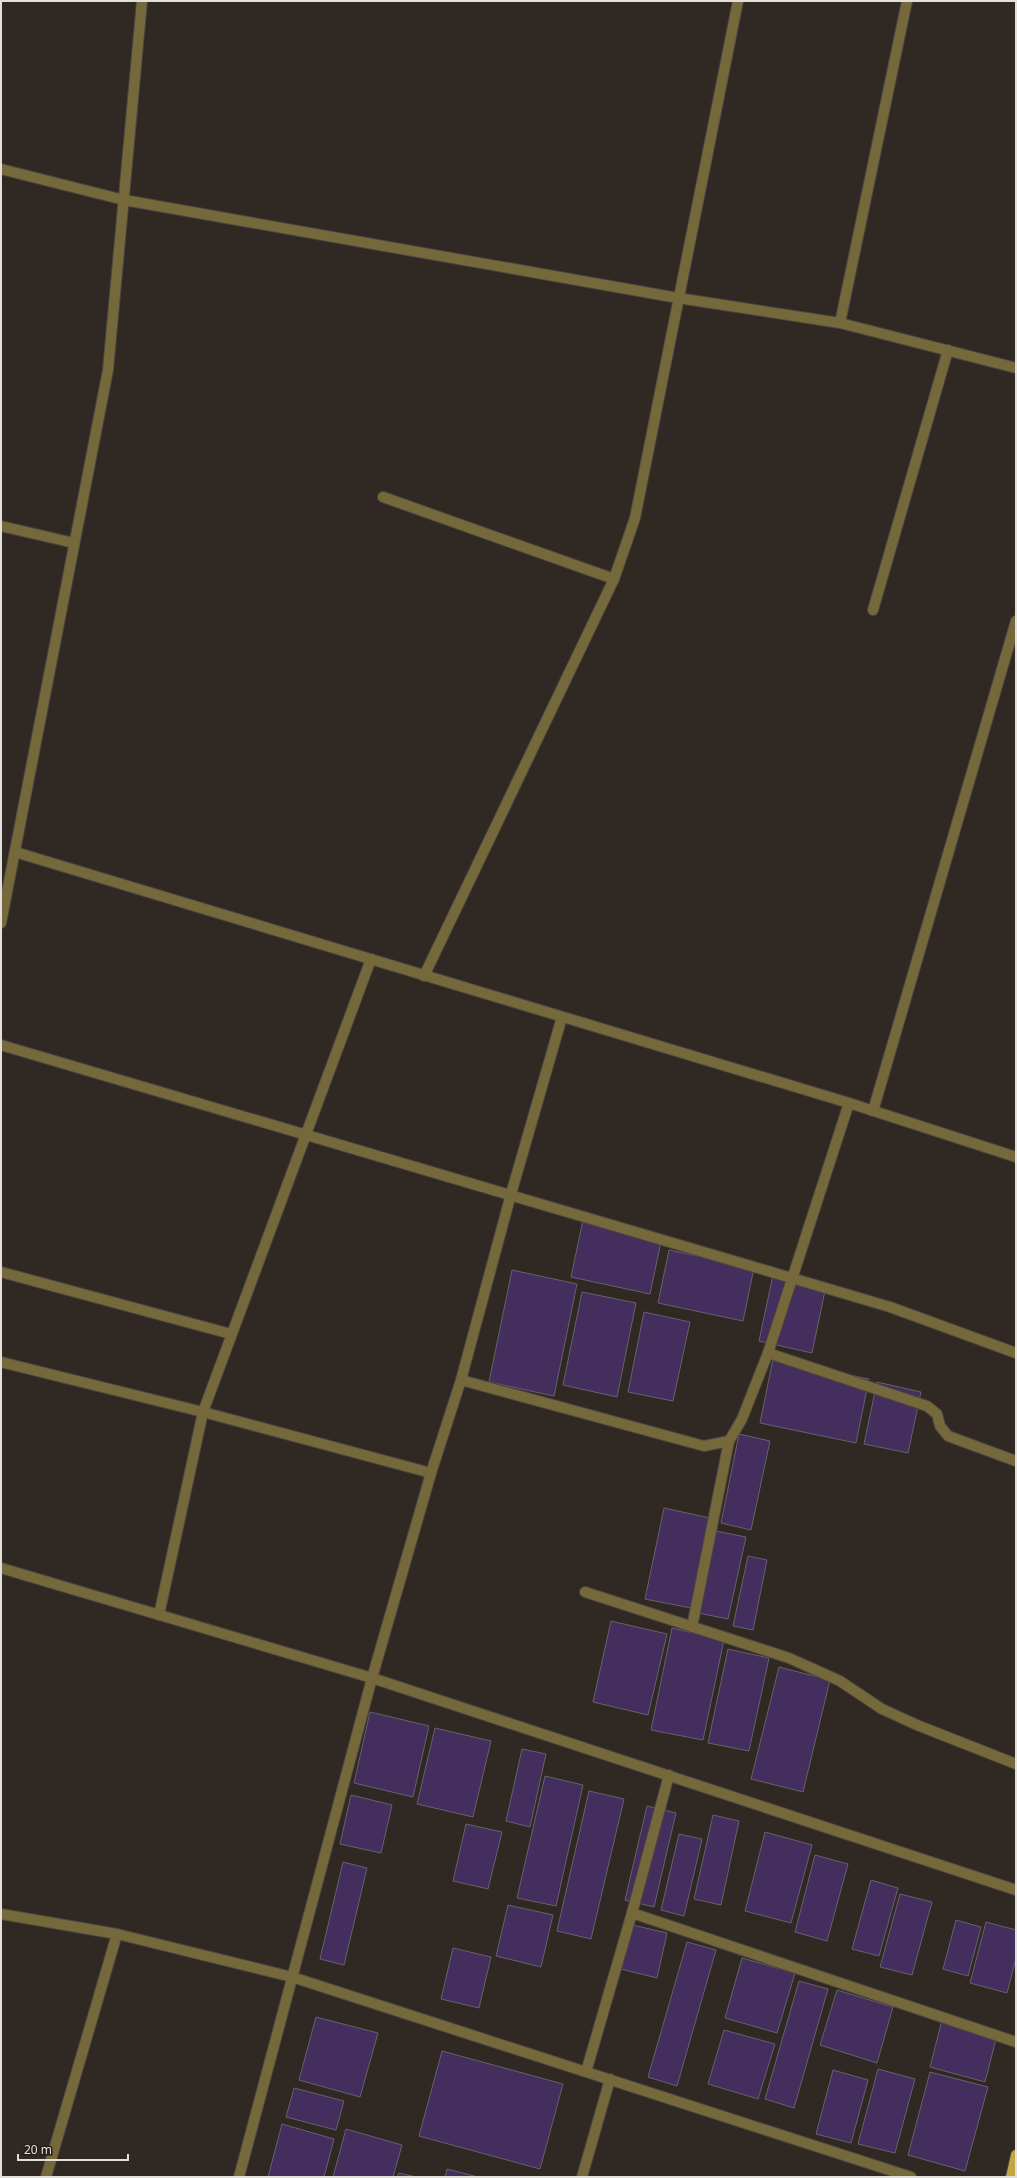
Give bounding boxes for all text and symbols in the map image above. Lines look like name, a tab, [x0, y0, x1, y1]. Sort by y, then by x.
scale bar	[18, 2136, 128, 2162]
text: 20 m	[24, 2141, 52, 2158]

